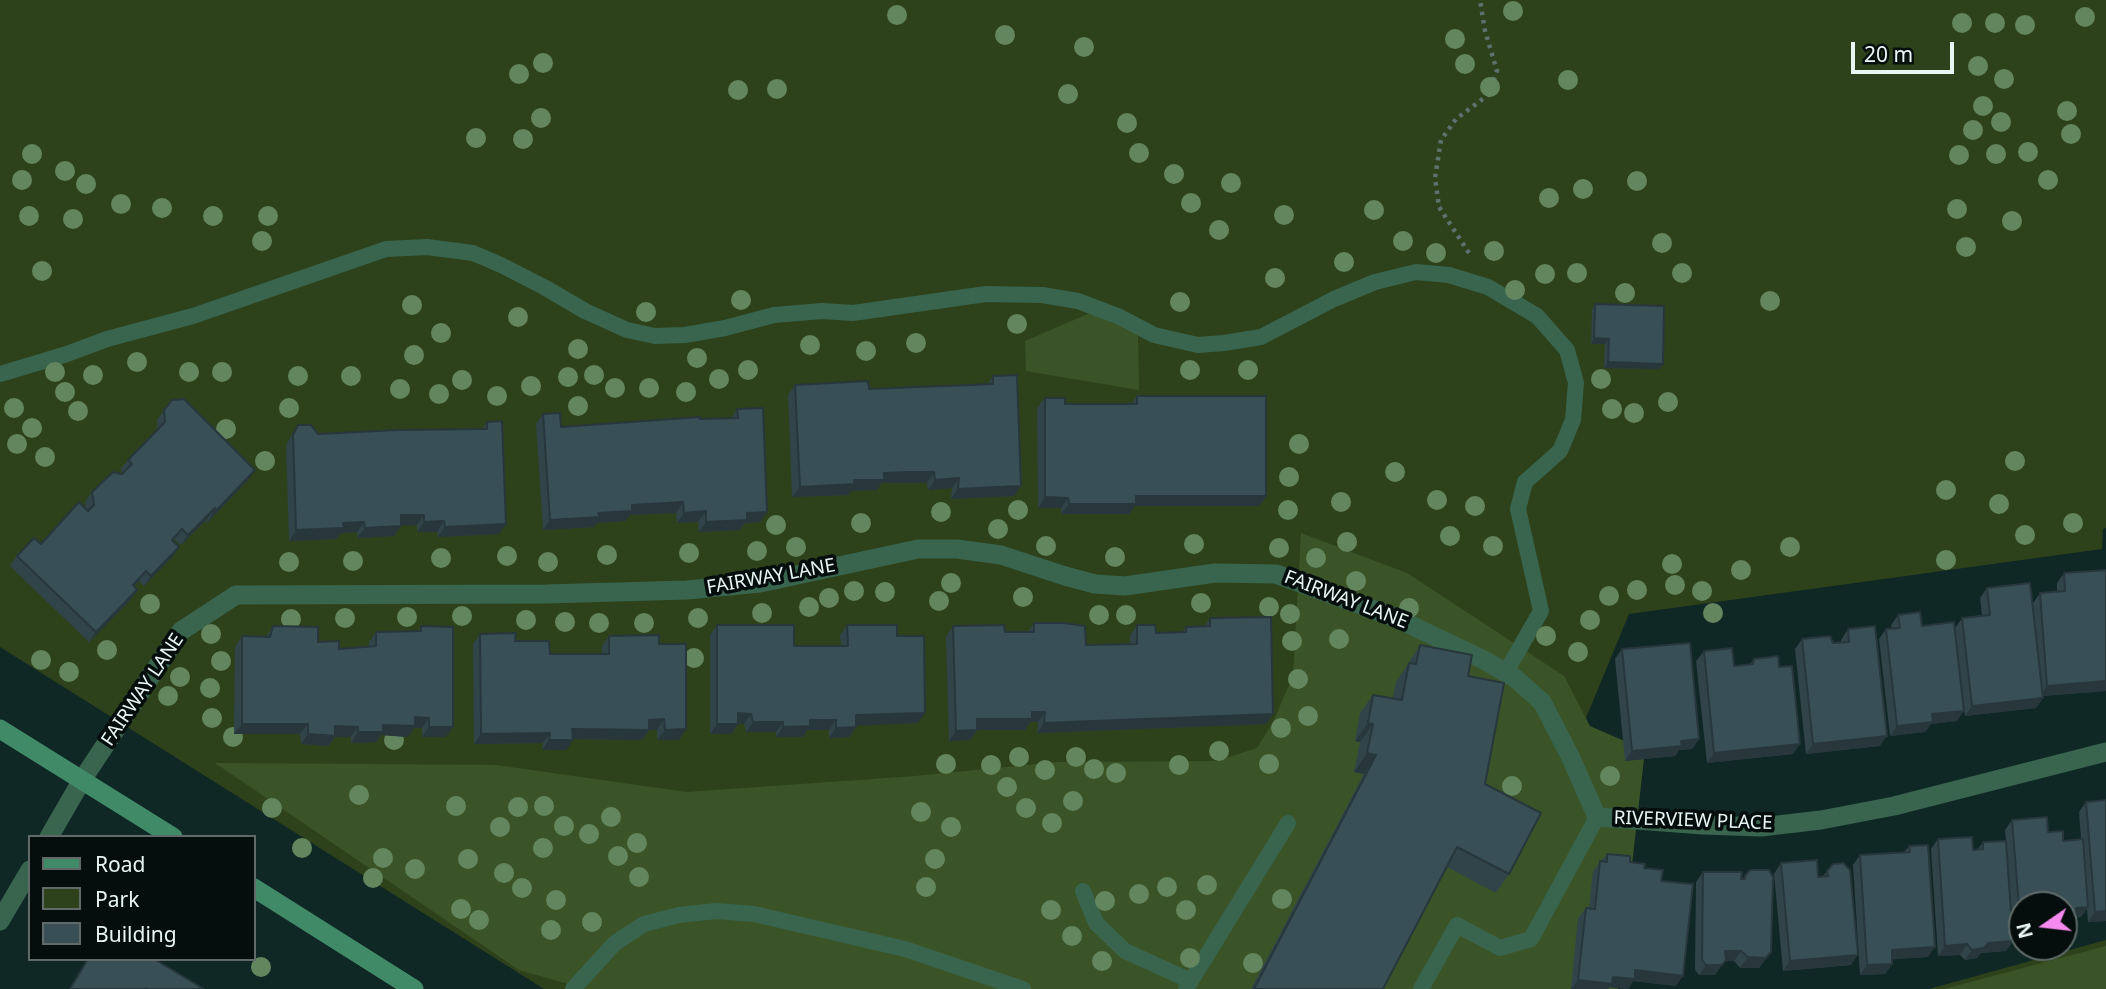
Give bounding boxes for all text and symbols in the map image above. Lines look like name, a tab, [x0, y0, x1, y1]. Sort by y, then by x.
scale bar	[1854, 28, 1957, 72]
text: 20 m	[1864, 40, 1913, 68]
street label: FAIRWAY LANE	[705, 554, 837, 600]
street label: FAIRWAY LANE	[1281, 566, 1411, 634]
street label: FAIRWAY LANE	[97, 629, 189, 751]
street label: RIVERVIEW PLACE	[1613, 807, 1773, 835]
legend	[28, 835, 256, 961]
text: Road	[95, 850, 145, 878]
text: Park	[95, 885, 139, 913]
north arrow	[2008, 891, 2078, 961]
text: Building	[95, 920, 177, 948]
text: N	[2010, 920, 2039, 941]

